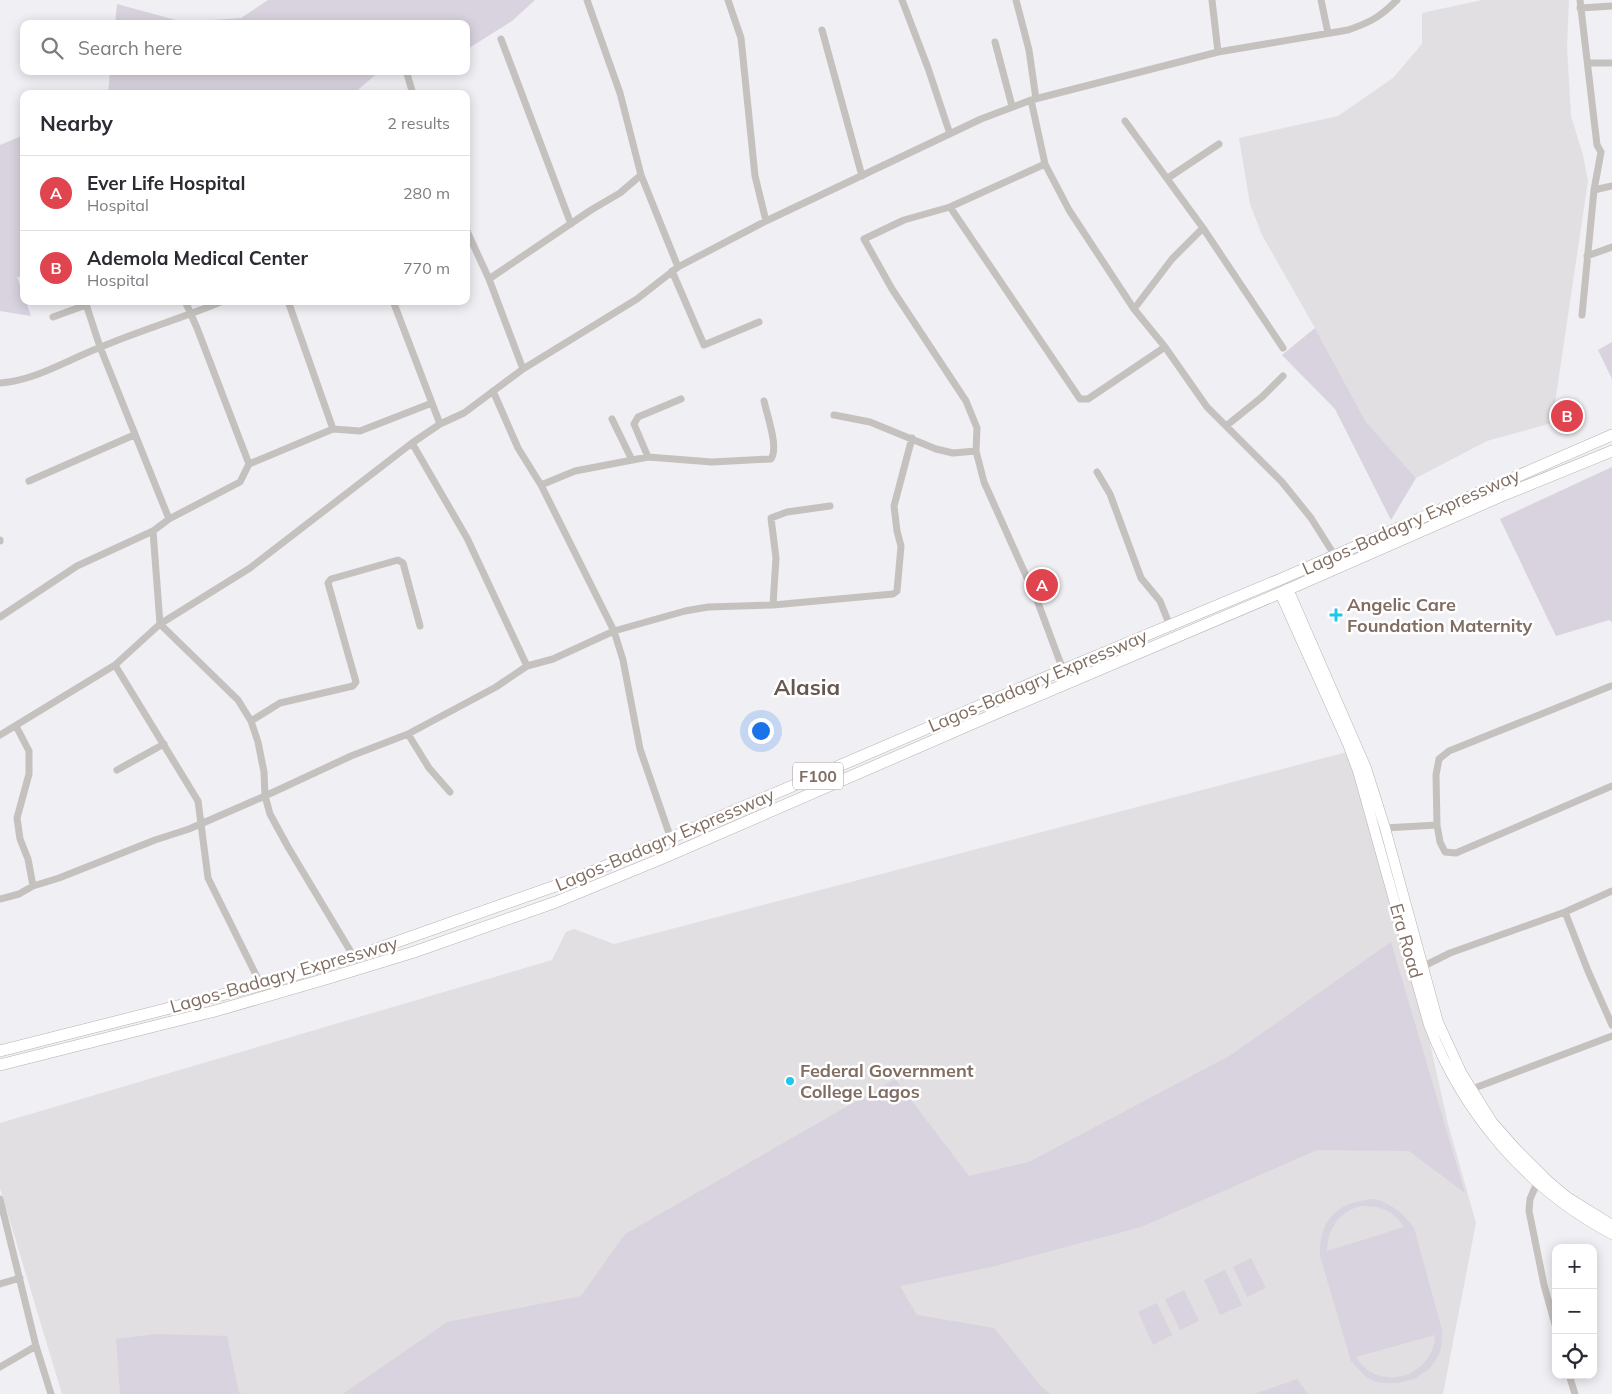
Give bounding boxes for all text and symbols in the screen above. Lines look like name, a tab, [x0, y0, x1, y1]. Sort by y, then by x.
search box	[20, 20, 470, 75]
icon: search	[38, 34, 66, 62]
text: Search here	[78, 36, 182, 60]
text: Nearby	[40, 110, 113, 136]
text: 2 results	[387, 113, 450, 133]
text: Ever Life Hospital	[87, 171, 246, 195]
text: A	[50, 183, 62, 203]
text: 280 m	[403, 183, 450, 203]
text: Hospital	[87, 195, 149, 215]
text: Ademola Medical Center	[87, 246, 308, 270]
text: B	[50, 258, 62, 278]
text: 770 m	[403, 258, 450, 278]
text: Hospital	[87, 270, 149, 290]
pin: B	[1551, 397, 1583, 435]
street label: Lagos-Badagry Expressway	[1298, 463, 1524, 580]
pin: A	[1026, 566, 1058, 604]
place label: Angelic Care Foundation Maternity	[1347, 593, 1532, 637]
marker: Angelic Care Foundation Maternity	[1329, 608, 1343, 622]
street label: Lagos-Badagry Expressway	[925, 624, 1151, 737]
district label: Alasia	[774, 673, 840, 701]
your location	[748, 718, 774, 744]
road number: F100	[793, 762, 843, 789]
street label: Lagos-Badagry Expressway	[552, 783, 778, 896]
street label: Era Road	[1385, 901, 1428, 981]
street label: Lagos-Badagry Expressway	[167, 931, 401, 1018]
place label: Federal Government College Lagos	[800, 1059, 974, 1103]
marker: Federal Government College Lagos	[784, 1075, 796, 1087]
map controls	[1552, 1244, 1597, 1379]
button: +	[1552, 1244, 1597, 1289]
button: −	[1552, 1289, 1597, 1334]
button: locate	[1552, 1334, 1597, 1379]

